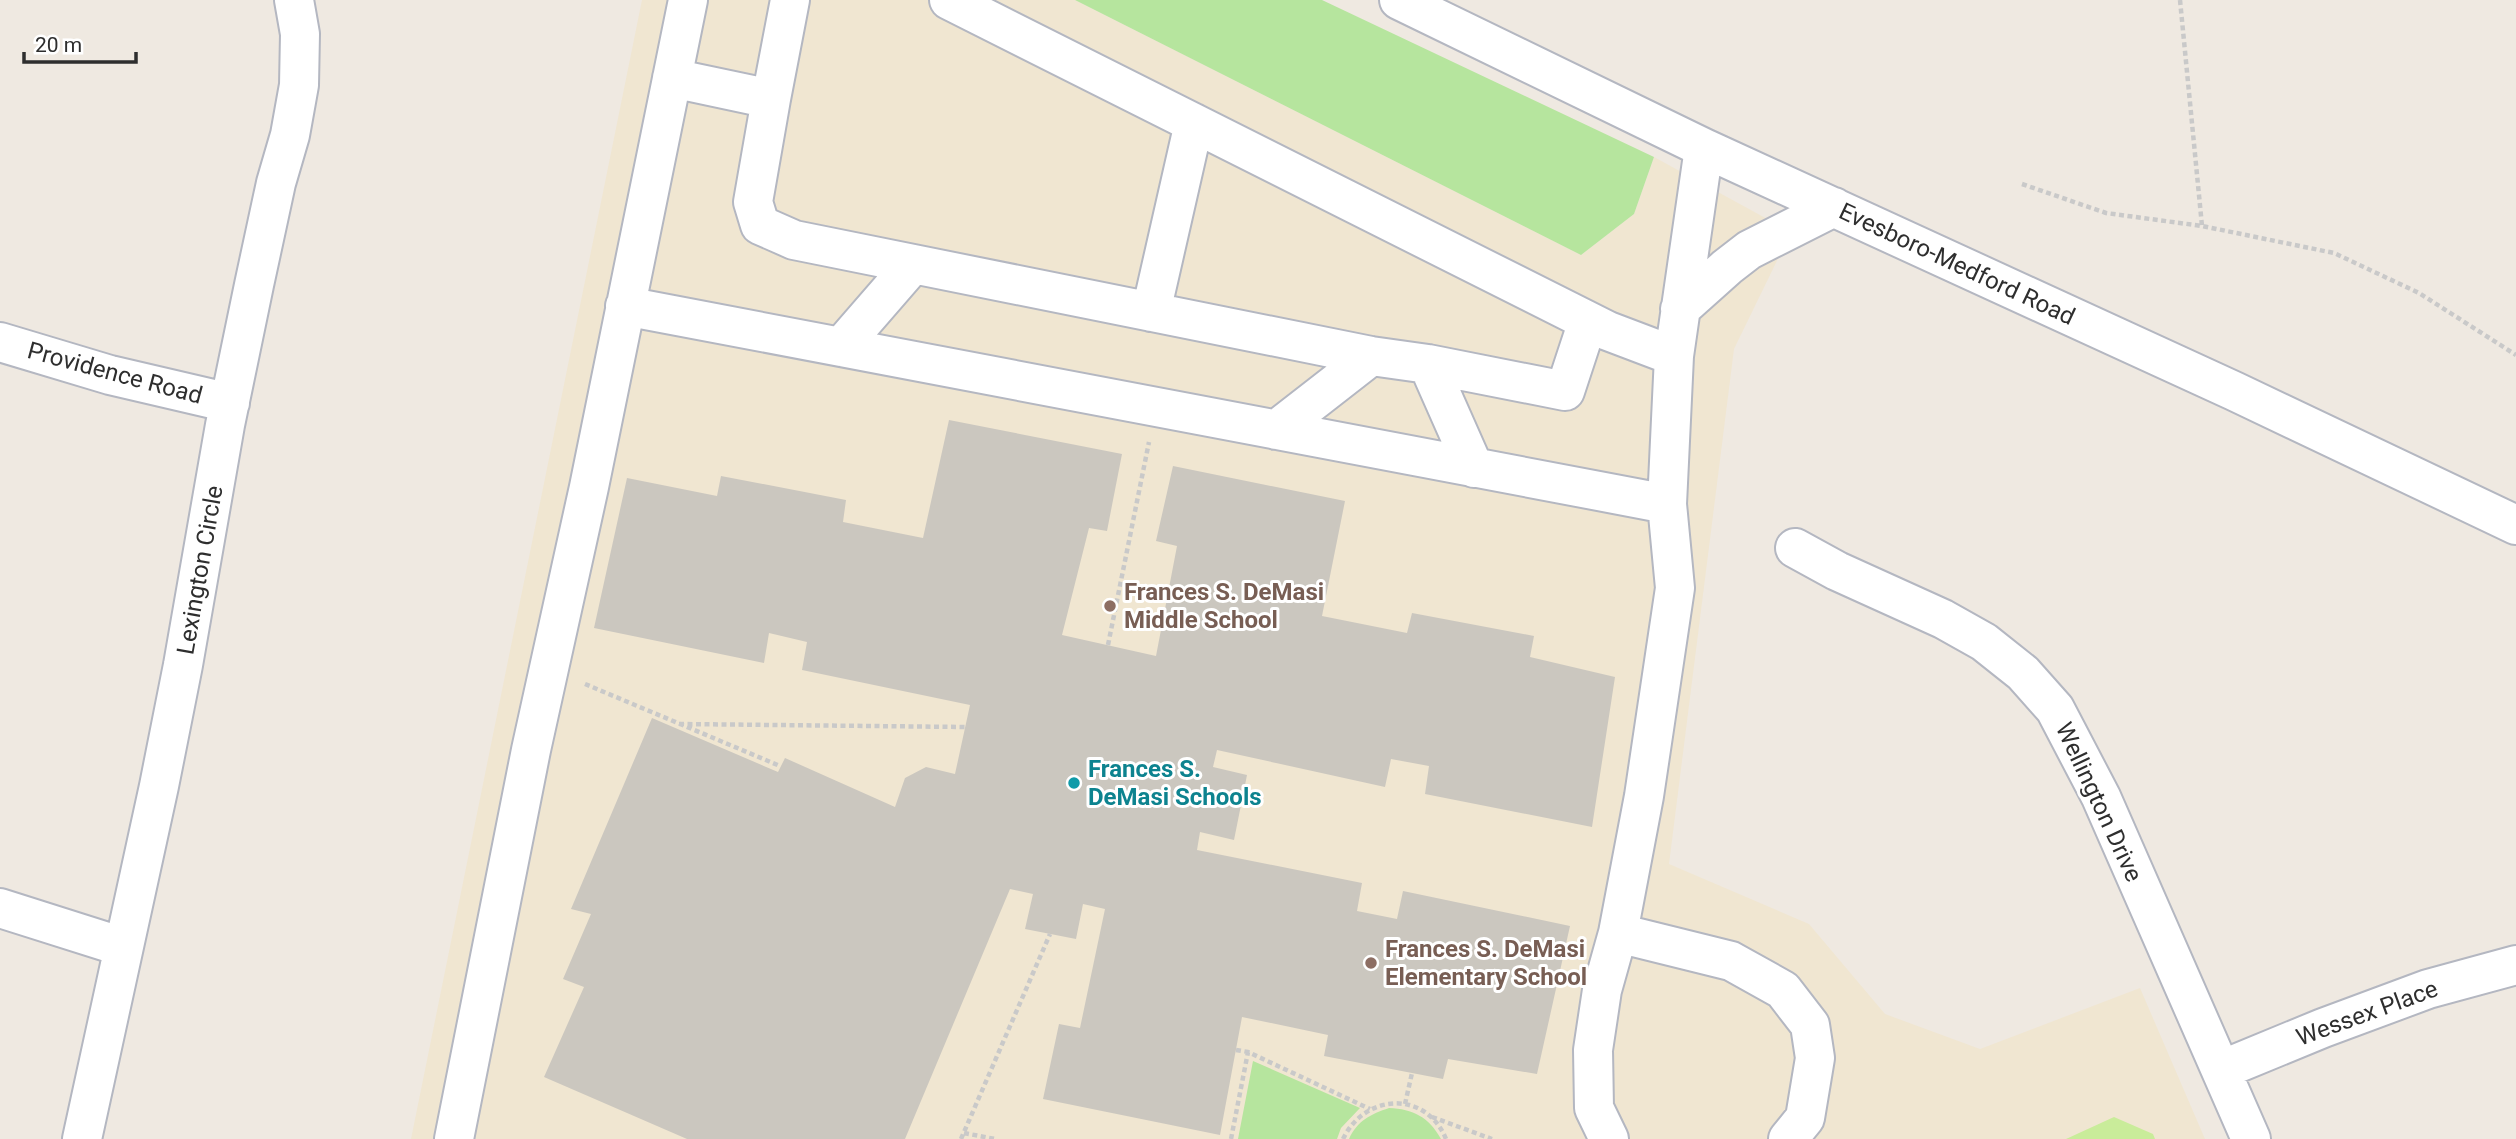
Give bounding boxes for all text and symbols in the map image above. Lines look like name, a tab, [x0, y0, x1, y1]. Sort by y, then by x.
scale bar	[24, 21, 136, 65]
text: 20 m	[35, 33, 82, 57]
street label: Evesboro-Medford Road	[1835, 197, 2079, 331]
street label: Providence Road	[25, 336, 205, 410]
street label: Lexington Circle	[171, 483, 229, 657]
place label: Frances S. DeMasi Middle School	[1124, 578, 1324, 634]
marker: Frances S. DeMasi Middle School	[1102, 598, 1118, 614]
street label: Wellington Drive	[2050, 718, 2148, 886]
place label: Frances S. DeMasi Schools	[1088, 755, 1262, 811]
marker: Frances S. DeMasi Schools	[1066, 775, 1082, 791]
place label: Frances S. DeMasi Elementary School	[1385, 935, 1587, 991]
marker: Frances S. DeMasi Elementary School	[1363, 955, 1379, 971]
street label: Wessex Place	[2293, 974, 2441, 1052]

